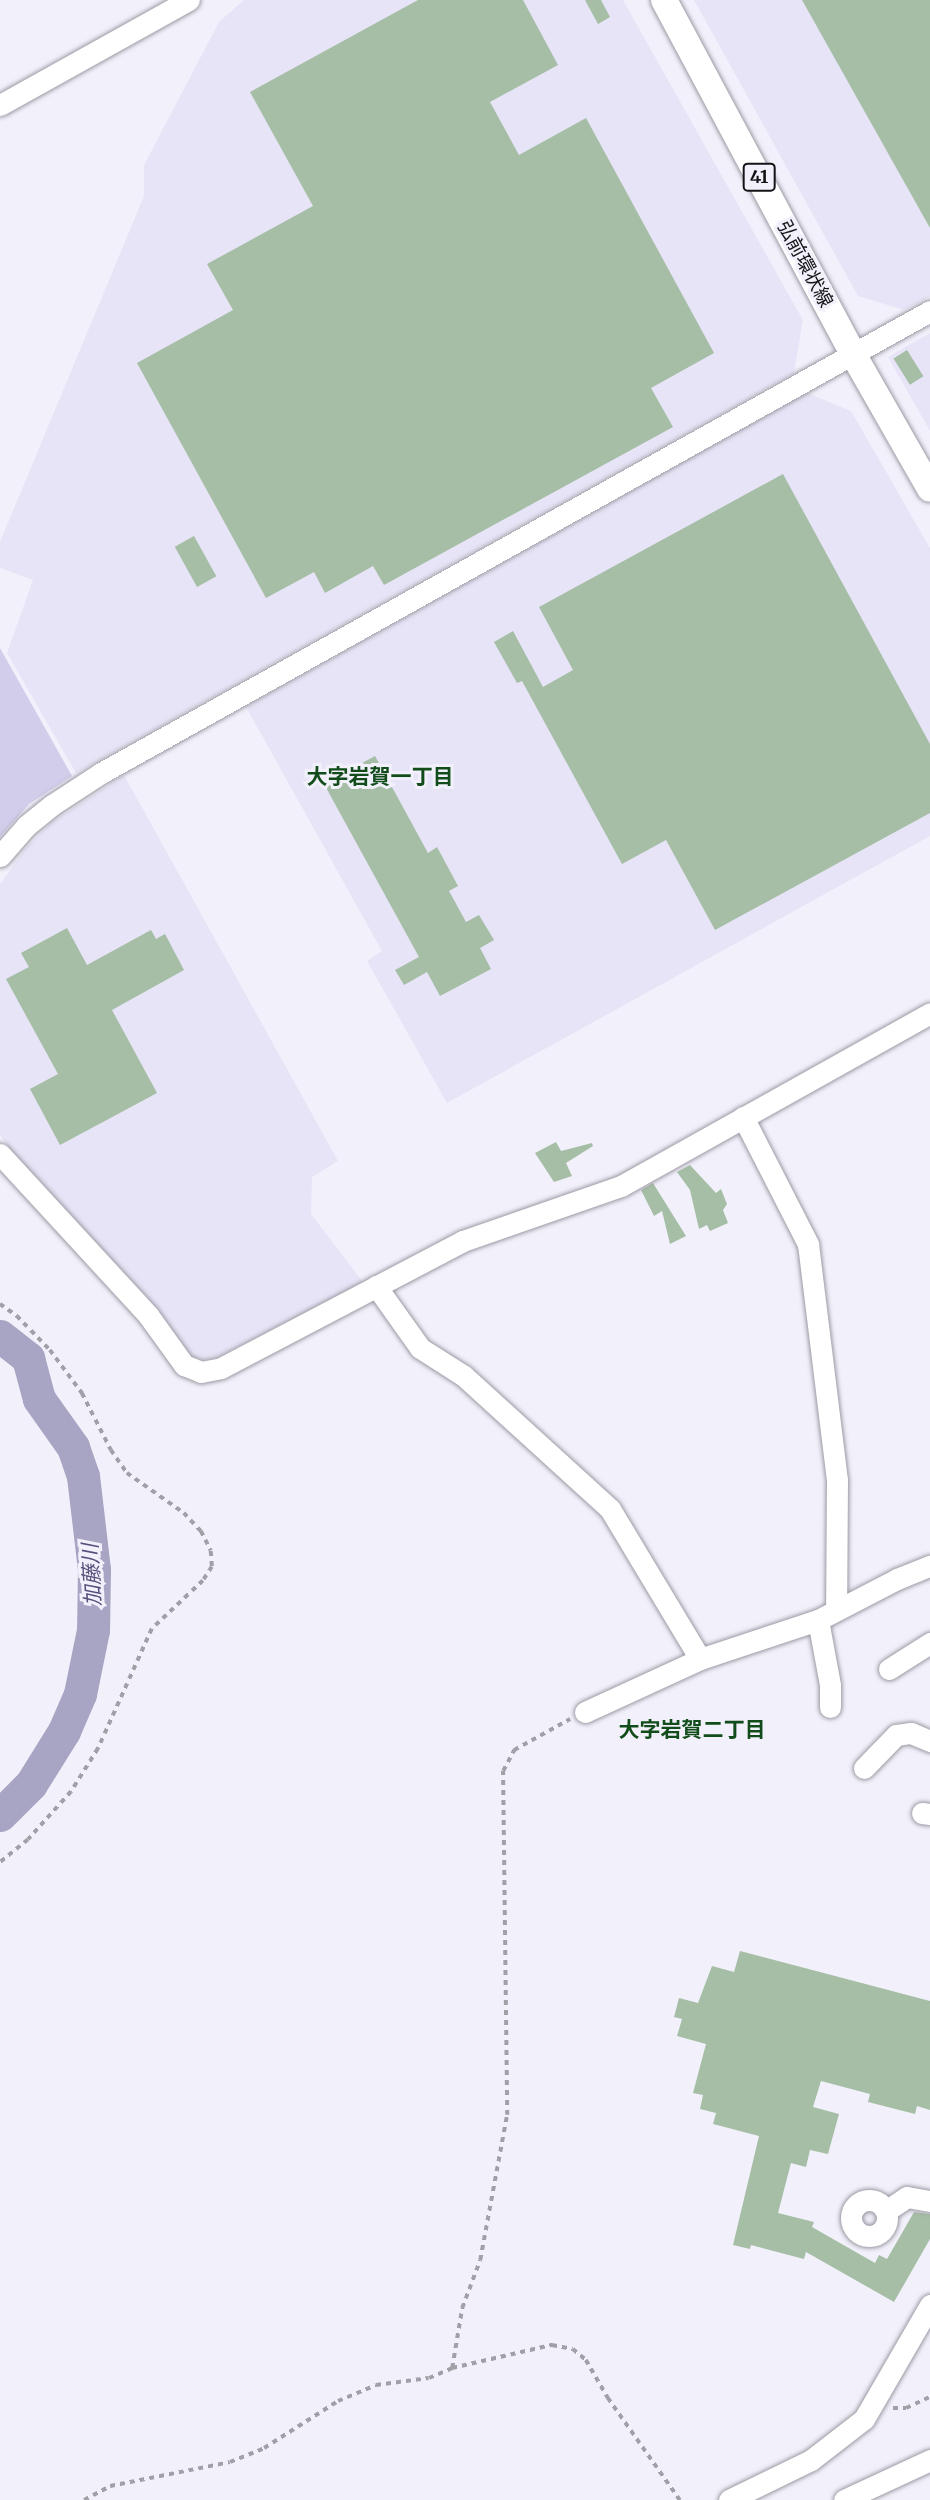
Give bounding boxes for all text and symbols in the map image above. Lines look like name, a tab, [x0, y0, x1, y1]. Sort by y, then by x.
road number: 41	[742, 162, 776, 192]
street label: 弘前環状線	[773, 217, 837, 311]
district label: 大字岩賀一丁目	[307, 764, 453, 790]
water label: 加藤川	[78, 1543, 106, 1607]
district label: 大字岩賀二丁目	[619, 1717, 765, 1743]

